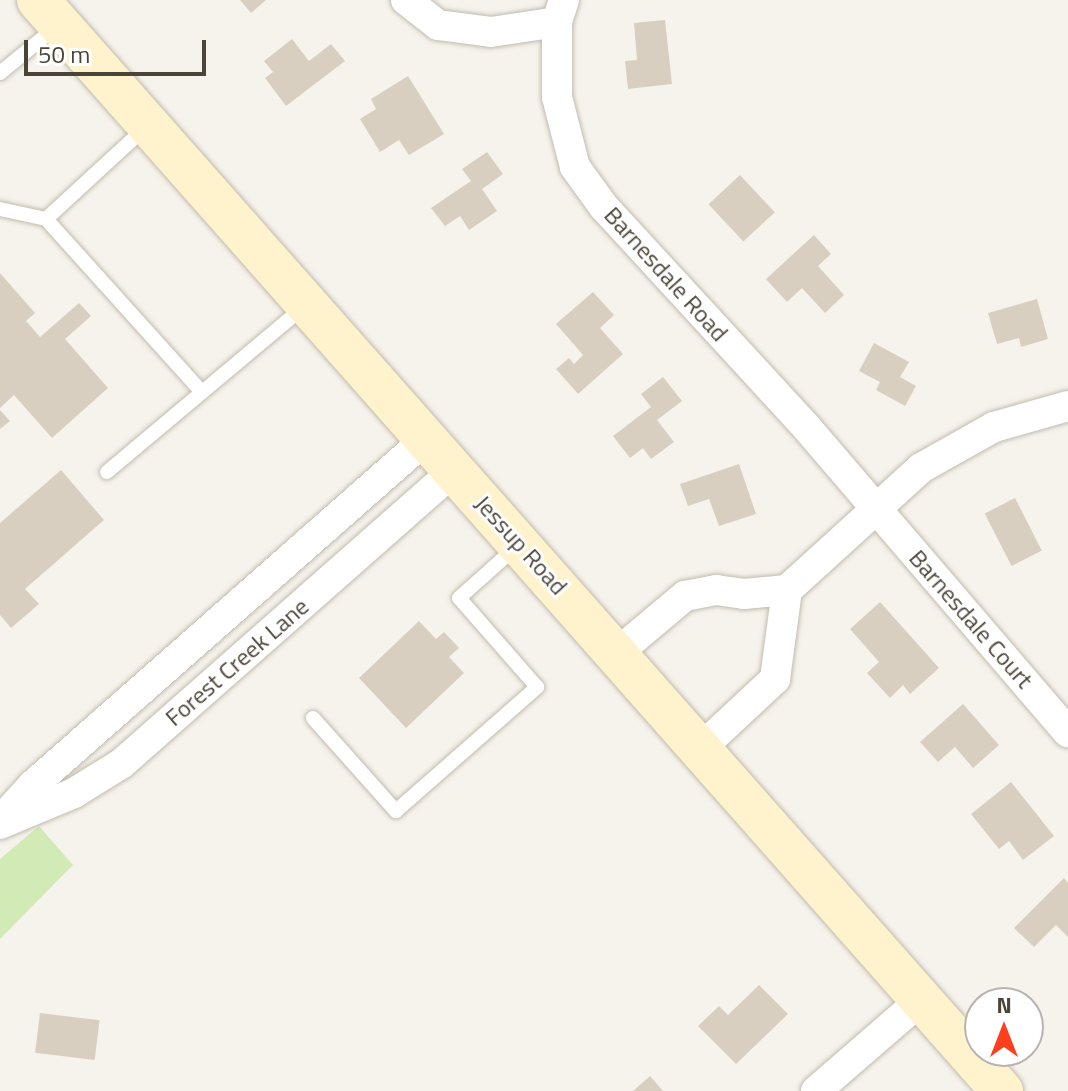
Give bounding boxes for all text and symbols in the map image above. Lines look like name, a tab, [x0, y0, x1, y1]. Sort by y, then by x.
scale bar	[28, 24, 210, 74]
text: 50 m	[38, 36, 90, 72]
street label: Barnesdale Road	[598, 201, 734, 347]
street label: Jessup Road	[469, 489, 573, 601]
street label: Barnesdale Court	[903, 544, 1039, 694]
street label: Forest Creek Lane	[159, 592, 315, 732]
north arrow	[964, 987, 1044, 1067]
text: N	[996, 988, 1012, 1022]

